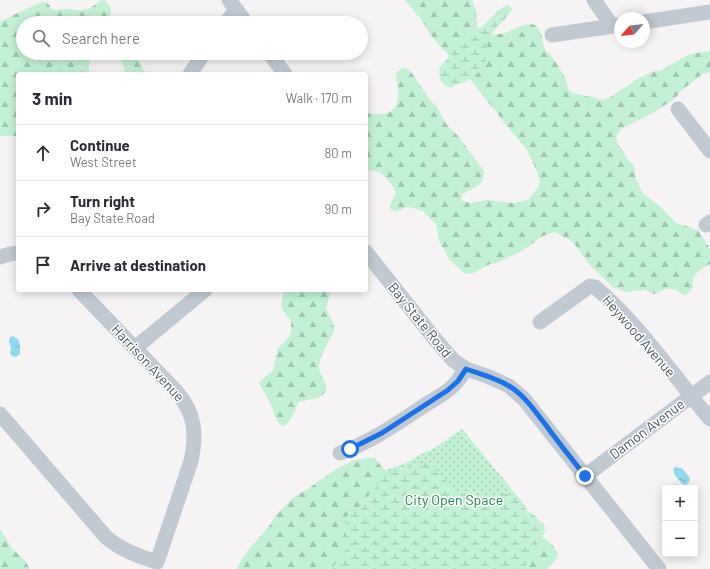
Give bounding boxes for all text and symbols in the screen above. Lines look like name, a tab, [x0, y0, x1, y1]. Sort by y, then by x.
north arrow	[614, 12, 650, 48]
search box	[16, 16, 368, 60]
icon: search	[30, 27, 52, 49]
text: Search here	[62, 29, 140, 47]
text: 3 min	[32, 88, 72, 108]
text: Walk · 170 m	[286, 90, 352, 106]
text: Continue	[70, 136, 130, 154]
icon: ahead	[32, 142, 54, 164]
text: 80 m	[325, 145, 352, 161]
text: West Street	[70, 154, 137, 170]
text: Turn right	[70, 192, 135, 210]
icon: right	[32, 198, 54, 220]
text: 90 m	[325, 201, 352, 217]
text: Bay State Road	[70, 210, 155, 226]
icon: arrive	[32, 254, 54, 276]
text: Arrive at destination	[70, 256, 206, 274]
street label: Bay State Road	[385, 279, 456, 361]
street label: Heywood Avenue	[599, 291, 680, 380]
street label: Harrison Avenue	[108, 321, 188, 405]
street label: Damon Avenue	[606, 395, 688, 462]
route start	[341, 440, 359, 458]
route end	[576, 467, 594, 485]
map controls	[662, 485, 698, 557]
button: +	[662, 485, 698, 521]
park label: City Open Space	[405, 491, 503, 508]
button: −	[662, 521, 698, 557]

